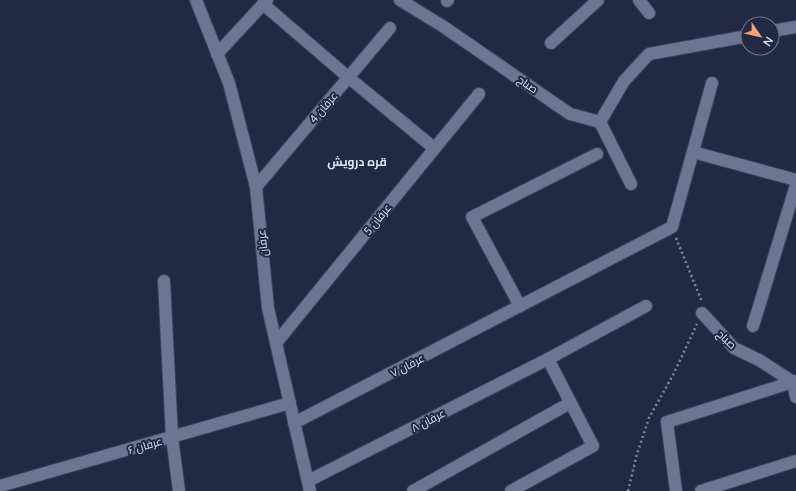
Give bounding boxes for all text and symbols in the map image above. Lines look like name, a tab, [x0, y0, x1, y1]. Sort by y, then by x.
north arrow	[740, 16, 780, 56]
text: N	[761, 35, 776, 49]
street label: صباح	[514, 72, 541, 97]
street label: عرفان 4	[306, 89, 340, 126]
district label: قره درویش	[327, 154, 387, 170]
street label: عرفان 5	[361, 201, 394, 238]
street label: عرفان	[254, 229, 271, 257]
street label: صباح	[713, 327, 739, 353]
street label: عرفان ۷	[388, 351, 427, 380]
street label: عرفان ۸	[409, 406, 448, 435]
street label: عرفان ۶	[126, 434, 164, 457]

